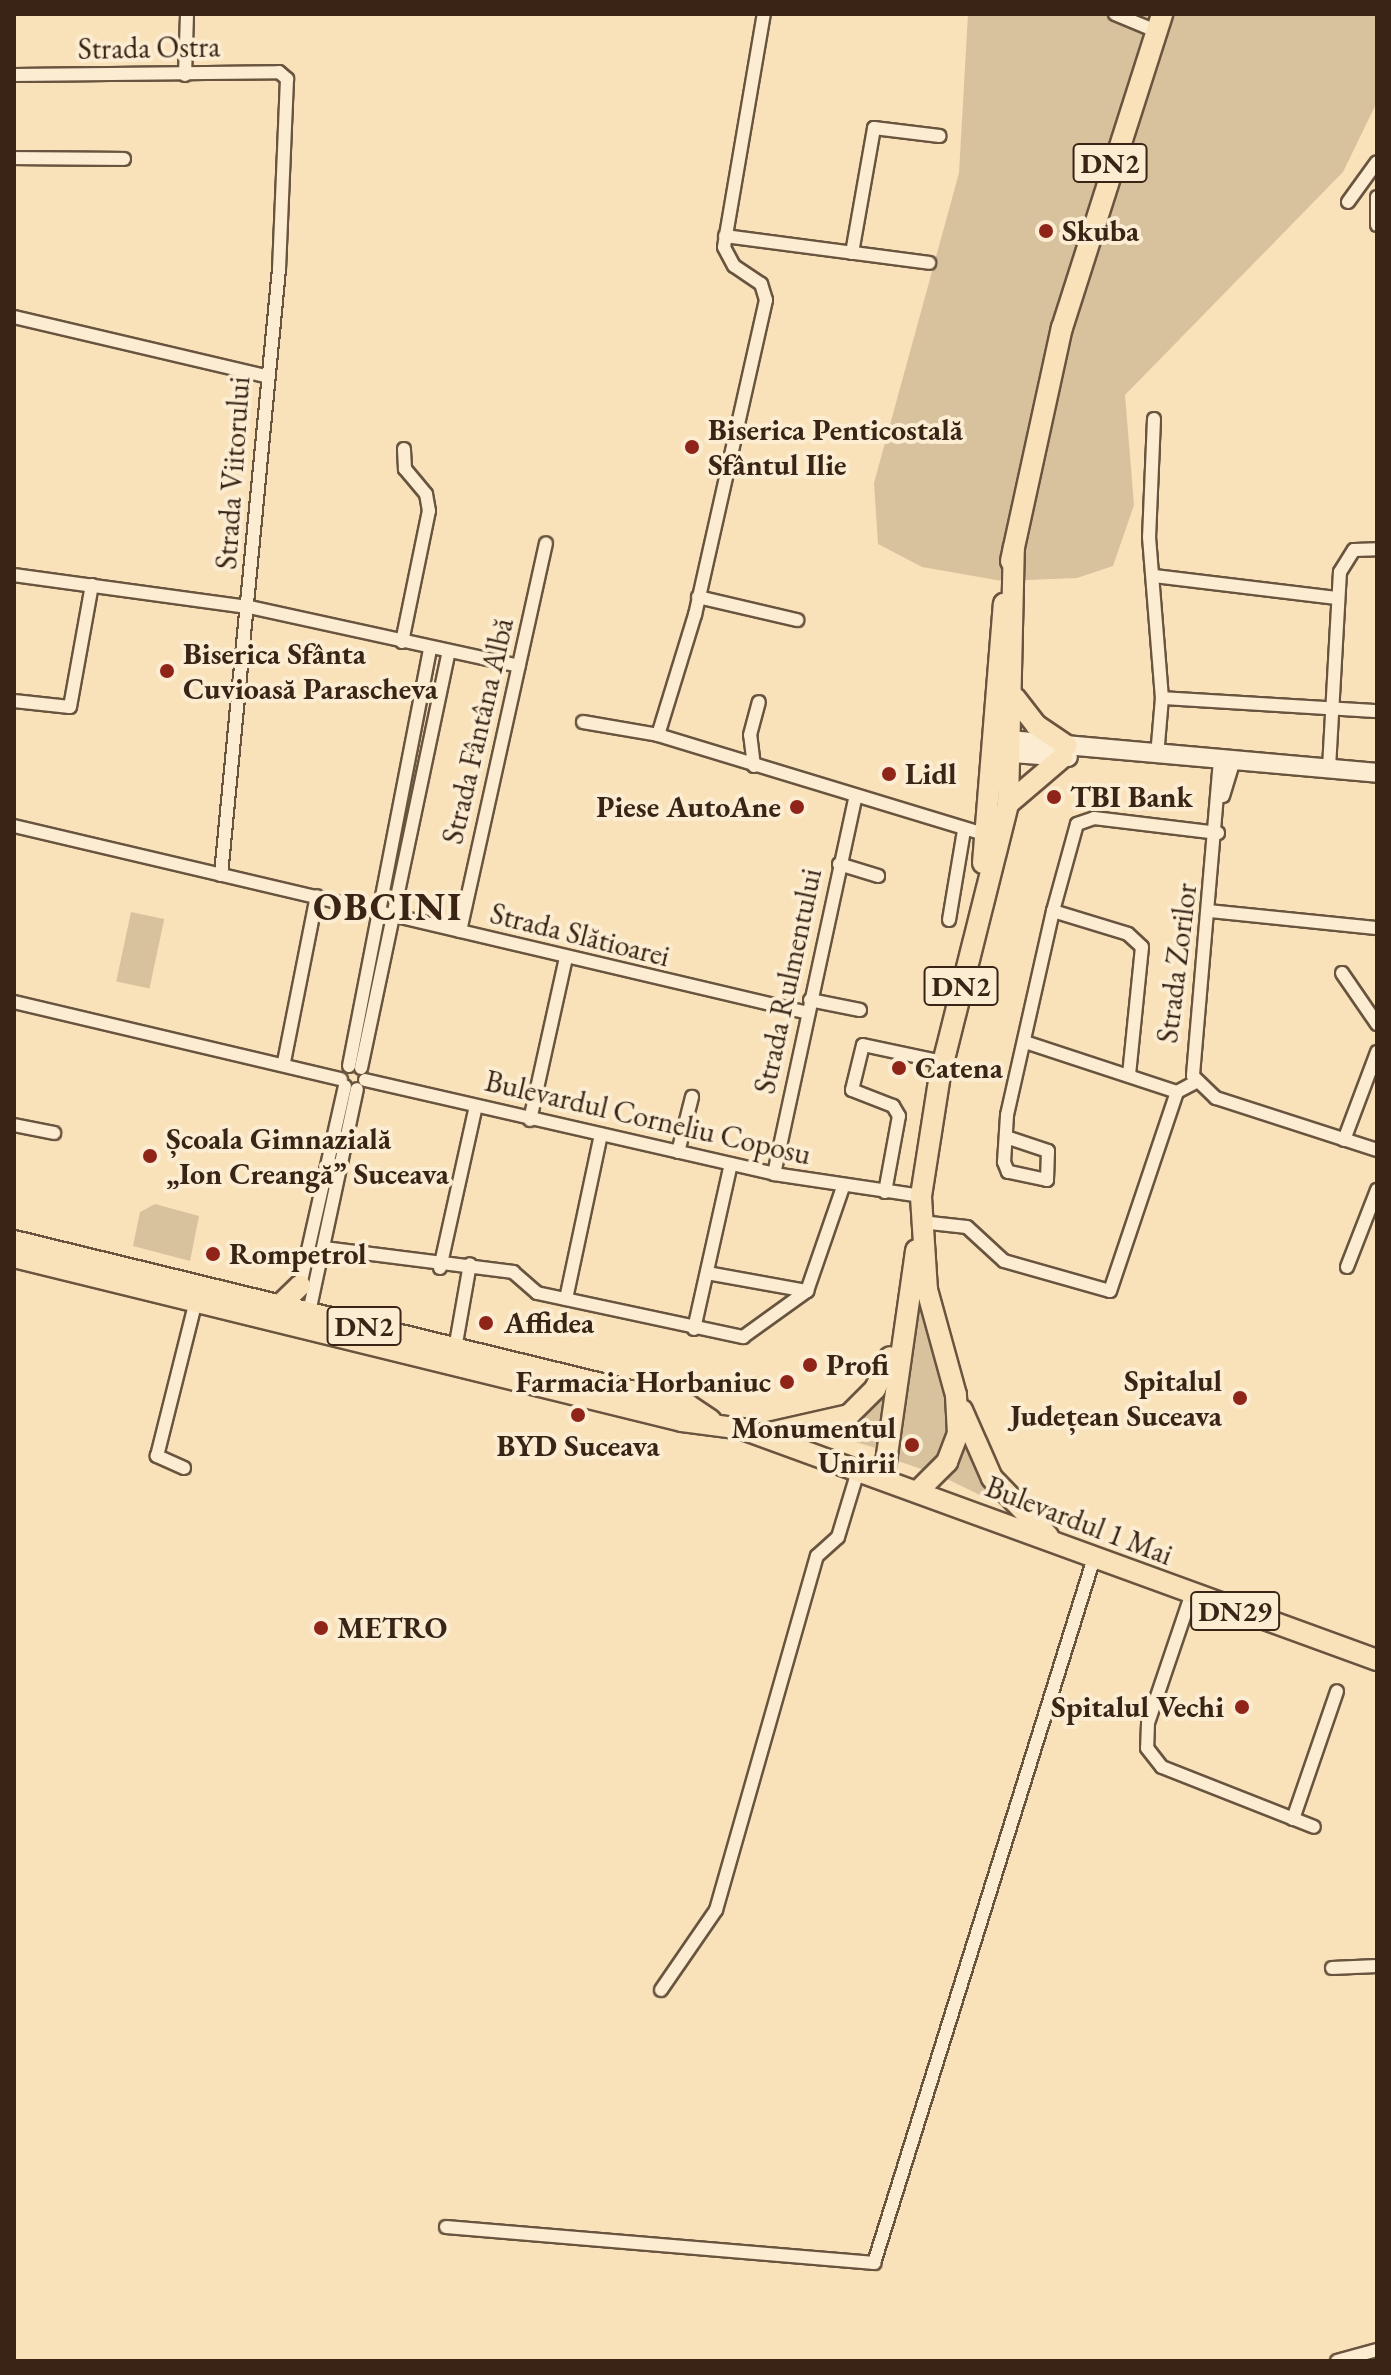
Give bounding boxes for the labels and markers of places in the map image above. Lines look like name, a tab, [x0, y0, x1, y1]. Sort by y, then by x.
place label: Skuba	[1062, 213, 1139, 249]
marker: Skuba	[1037, 222, 1055, 240]
place label: Biserica Penticostală Sfântul Ilie	[708, 412, 963, 482]
marker: Biserica Penticostală Sfântul Ilie	[683, 438, 701, 456]
place label: Biserica Sfânta Cuvioasă Parascheva	[183, 636, 438, 706]
marker: Biserica Sfânta Cuvioasă Parascheva	[158, 662, 176, 680]
place label: Lidl	[905, 756, 957, 792]
marker: Lidl	[880, 765, 898, 783]
place label: TBI Bank	[1070, 779, 1193, 815]
marker: TBI Bank	[1045, 788, 1063, 806]
place label: Piese AutoAne	[596, 789, 781, 825]
marker: Piese AutoAne	[788, 798, 806, 816]
place label: Catena	[915, 1050, 1003, 1086]
marker: Catena	[890, 1059, 908, 1077]
place label: Școala Gimnazială „Ion Creangă” Suceava	[166, 1121, 449, 1192]
marker: Școala Gimnazială „Ion Creangă” Suceava	[141, 1147, 159, 1165]
place label: Rompetrol	[229, 1236, 367, 1272]
marker: Rompetrol	[204, 1245, 222, 1263]
place label: Affidea	[504, 1305, 594, 1341]
marker: Affidea	[475, 1312, 497, 1334]
place label: Profi	[826, 1347, 889, 1383]
marker: Profi	[801, 1356, 819, 1374]
place label: Spitalul Județean Suceava	[1010, 1363, 1222, 1434]
place label: Farmacia Horbaniuc	[515, 1364, 771, 1400]
marker: Farmacia Horbaniuc	[778, 1373, 796, 1391]
marker: Spitalul Județean Suceava	[1229, 1387, 1251, 1409]
marker: BYD Suceava	[569, 1406, 587, 1424]
place label: Monumentul Unirii	[731, 1410, 896, 1480]
place label: BYD Suceava	[496, 1428, 660, 1464]
marker: Monumentul Unirii	[903, 1436, 921, 1454]
place label: METRO	[337, 1610, 447, 1646]
marker: METRO	[312, 1619, 330, 1637]
place label: Spitalul Vechi	[1051, 1689, 1224, 1725]
marker: Spitalul Vechi	[1231, 1696, 1253, 1718]

